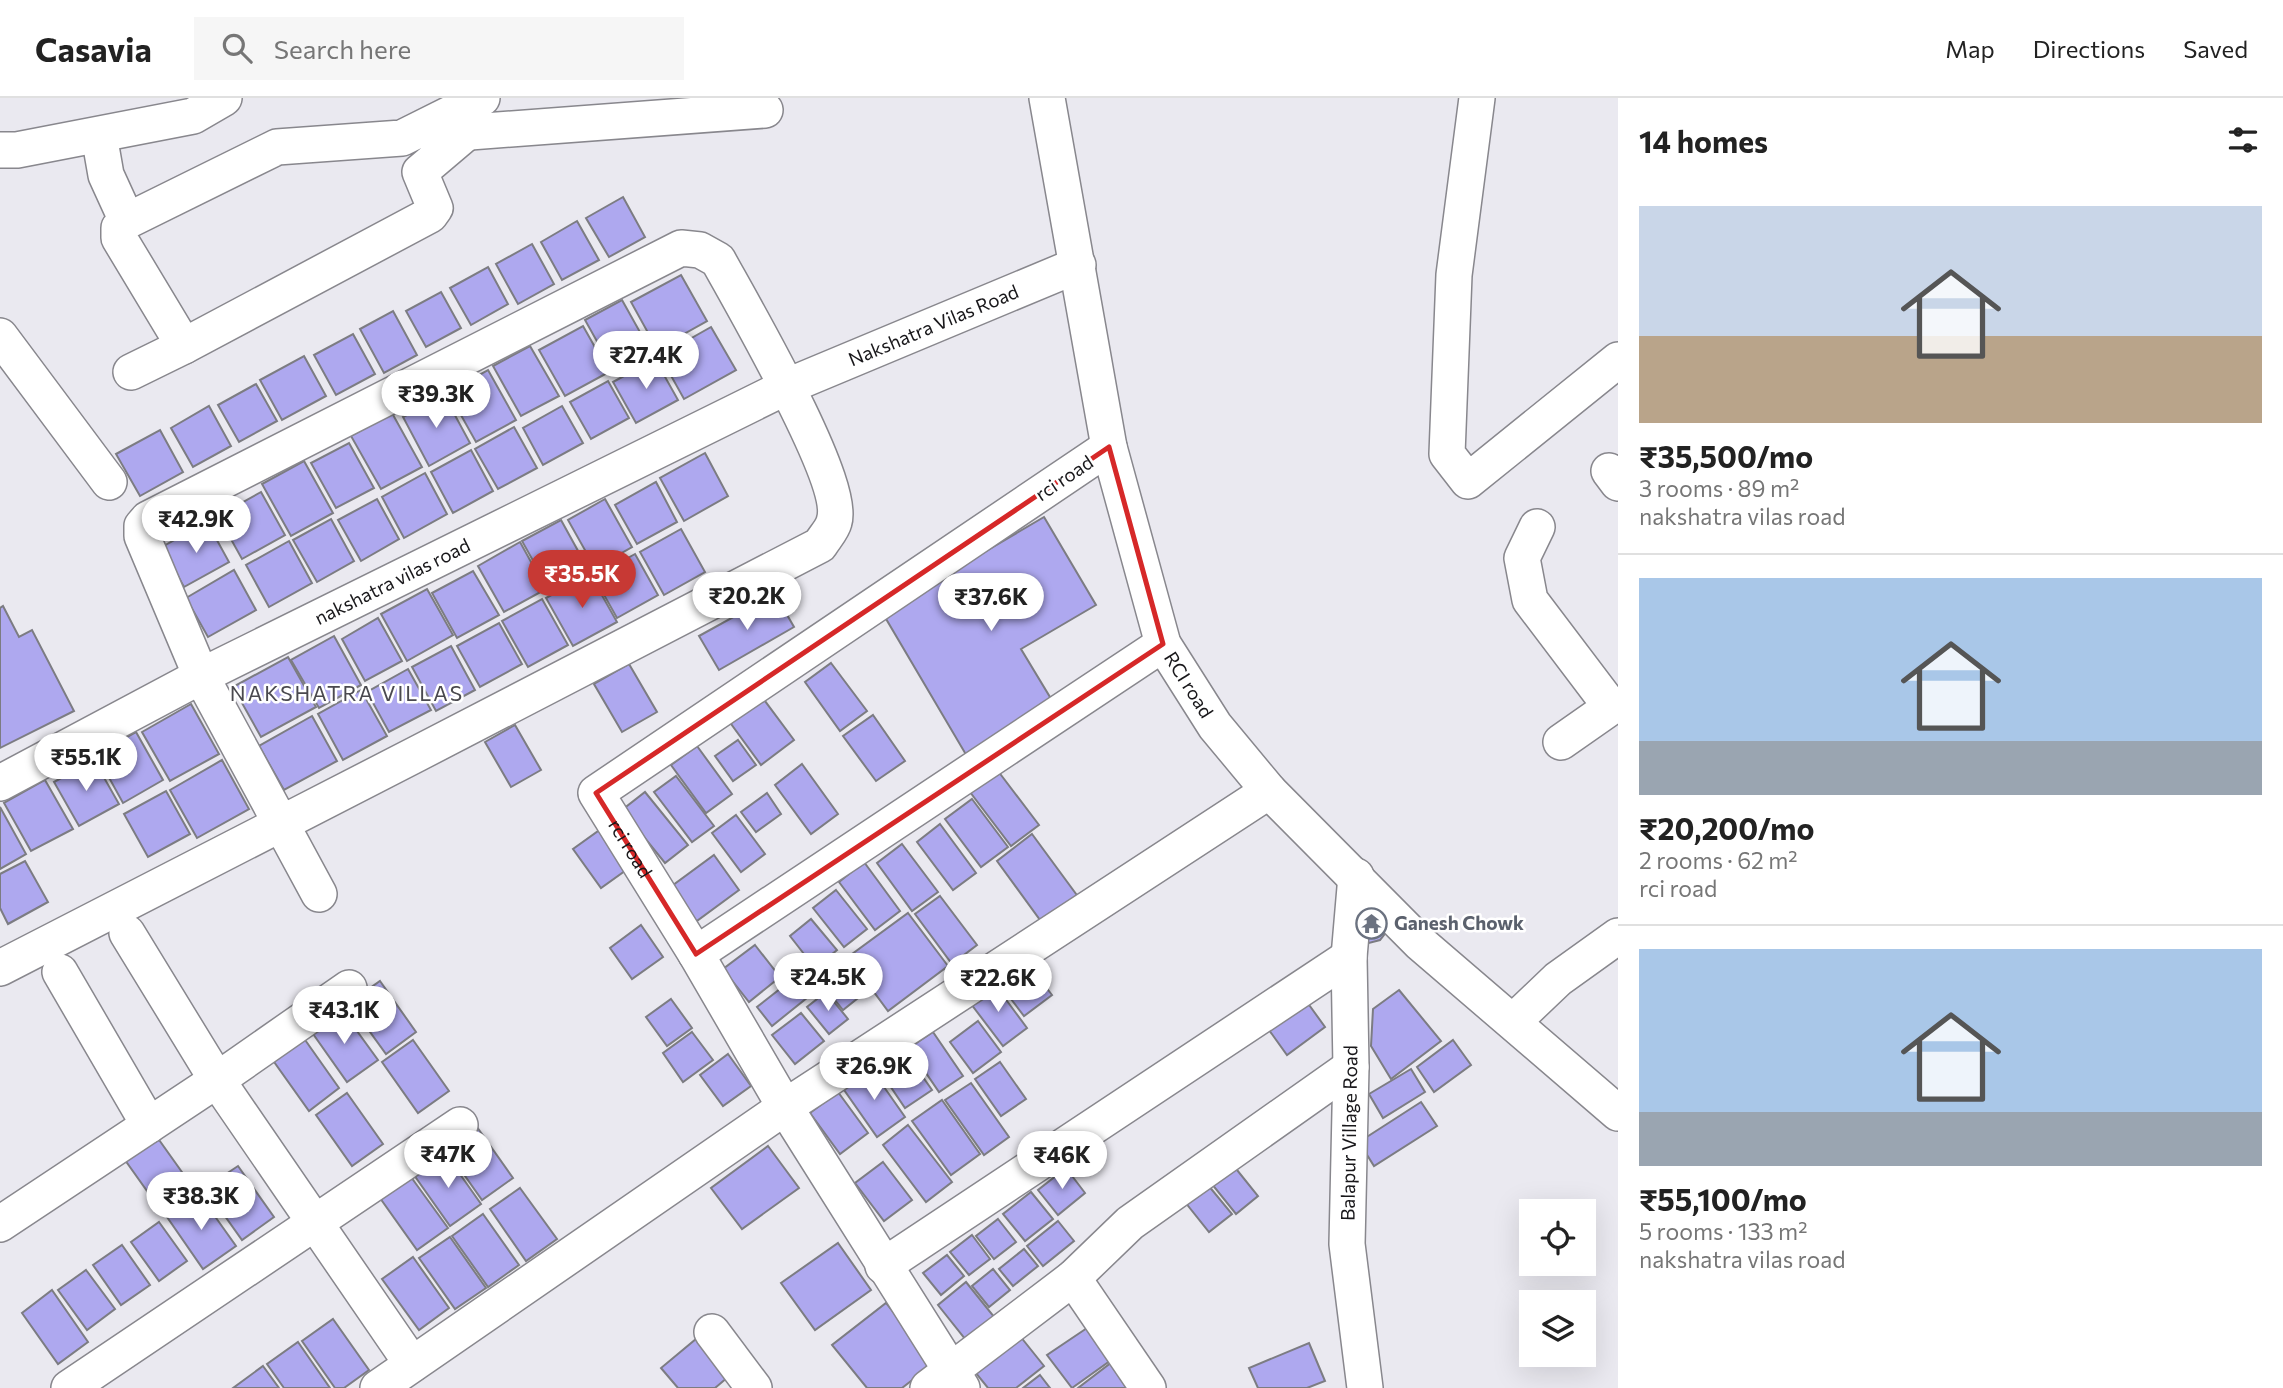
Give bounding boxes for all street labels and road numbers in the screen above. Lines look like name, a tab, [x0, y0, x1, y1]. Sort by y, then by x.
street label: Nakshatra Vilas Road	[845, 279, 1022, 371]
street label: rci road	[1030, 450, 1097, 505]
street label: nakshatra vilas road	[310, 533, 474, 629]
street label: RCI road	[1160, 647, 1219, 722]
street label: rci road	[604, 815, 658, 882]
street label: Balapur Village Road	[1335, 1045, 1362, 1221]

